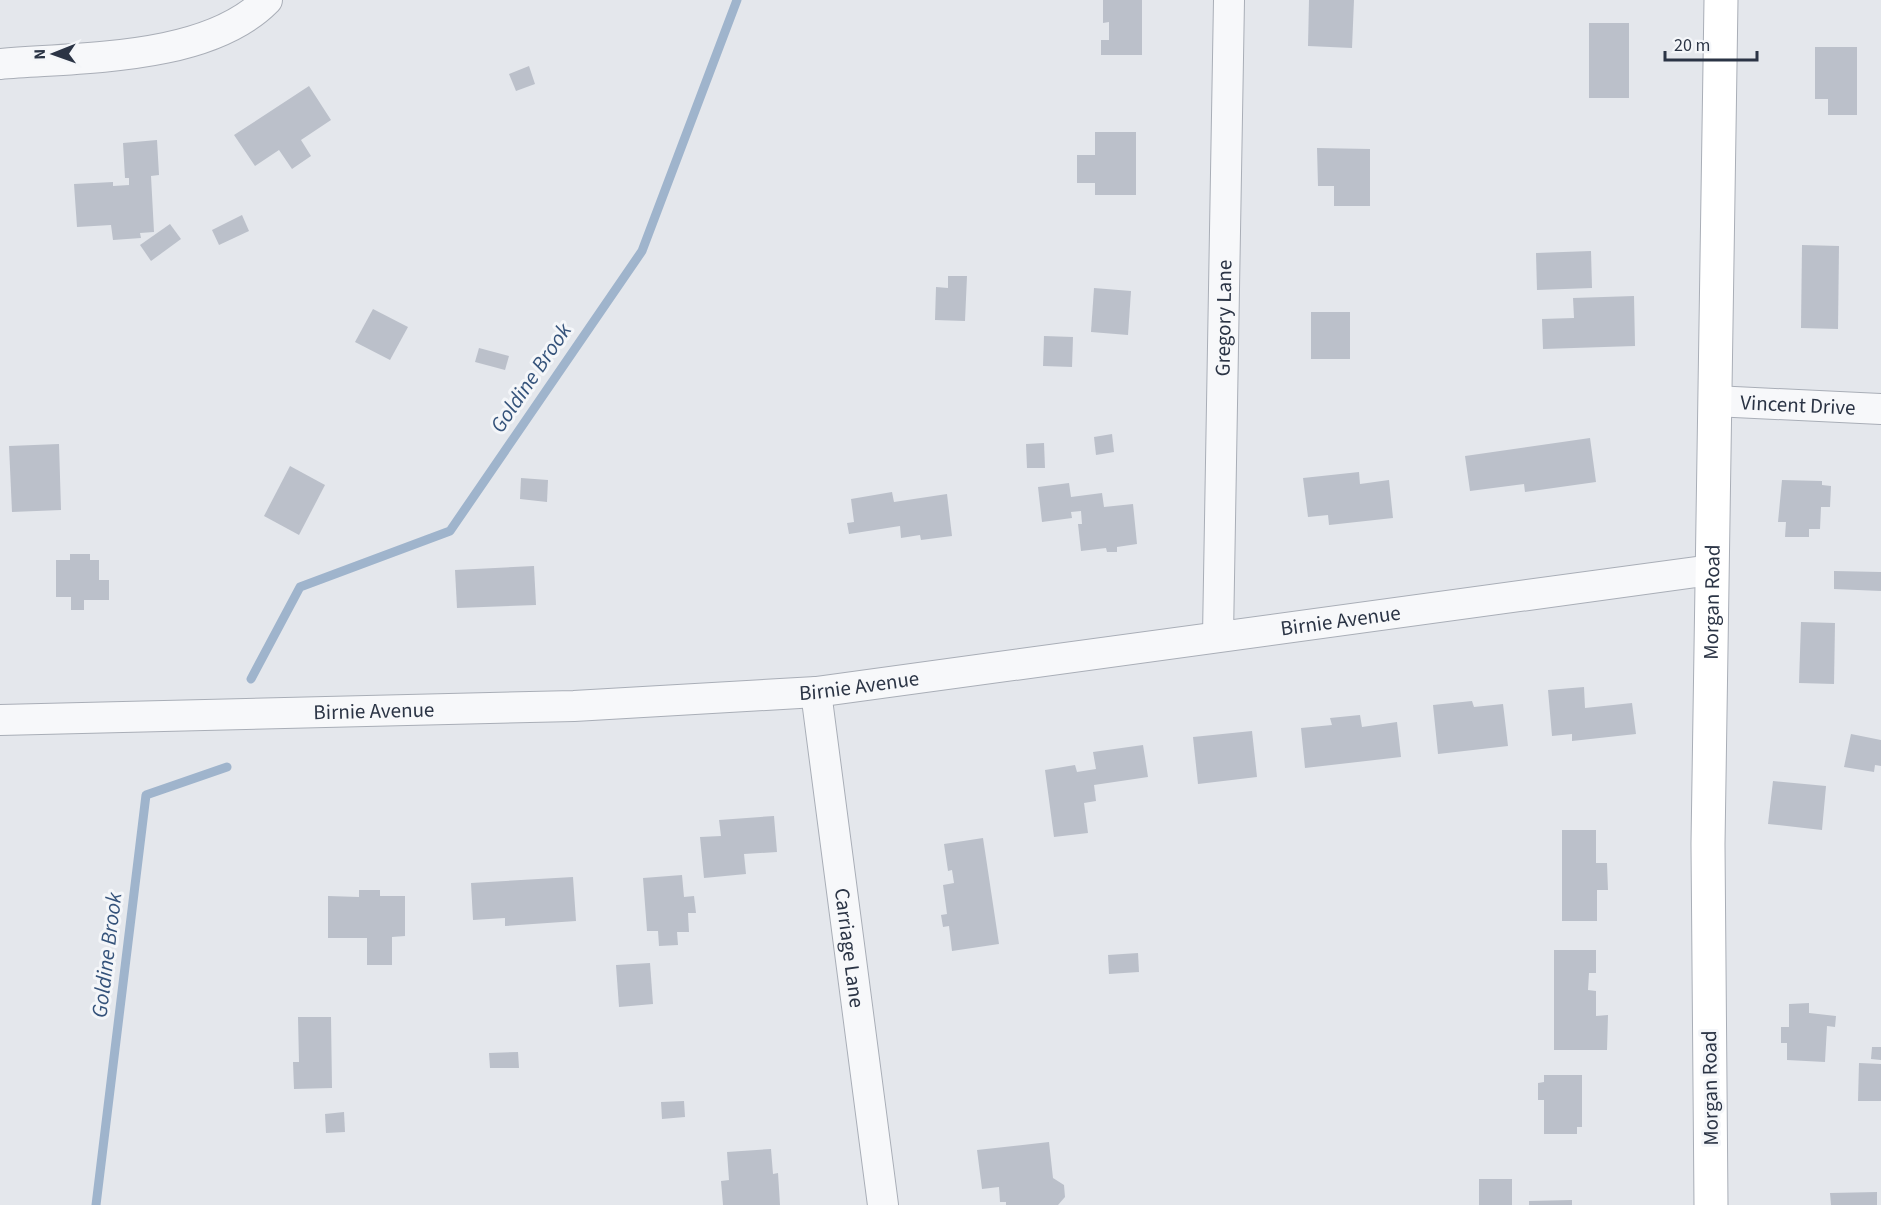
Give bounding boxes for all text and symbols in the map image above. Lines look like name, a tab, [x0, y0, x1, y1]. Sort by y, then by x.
north arrow	[24, 24, 84, 84]
scale bar	[1665, 24, 1756, 62]
text: 20 m	[1674, 33, 1710, 58]
text: N	[29, 49, 51, 60]
street label: Gregory Lane	[1207, 260, 1240, 377]
water label: Goldine Brook	[482, 316, 580, 439]
street label: Vincent Drive	[1740, 387, 1856, 423]
street label: Morgan Road	[1696, 544, 1728, 660]
street label: Birnie Avenue	[1279, 597, 1402, 644]
street label: Birnie Avenue	[798, 663, 921, 708]
street label: Birnie Avenue	[313, 694, 435, 727]
street label: Carriage Lane	[827, 886, 872, 1010]
water label: Goldine Brook	[83, 890, 131, 1020]
street label: Morgan Road	[1694, 1030, 1726, 1146]

